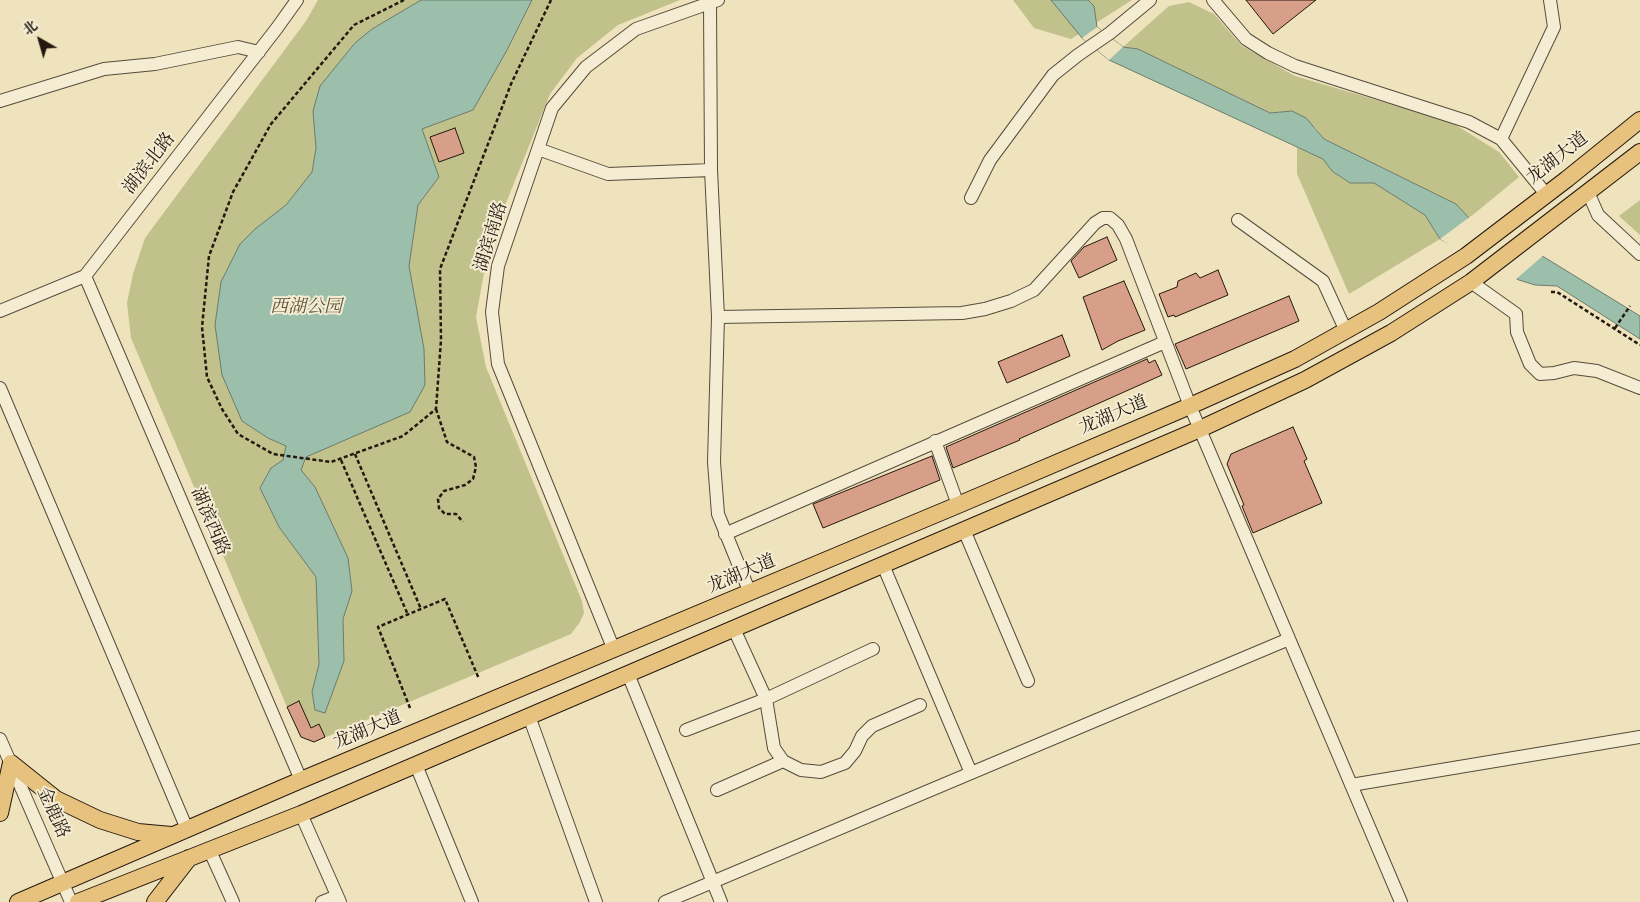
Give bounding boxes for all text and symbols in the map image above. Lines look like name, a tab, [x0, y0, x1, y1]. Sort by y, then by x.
north arrow	[15, 15, 65, 65]
text: 北	[20, 17, 41, 39]
street label: 龙湖大道	[1523, 128, 1593, 190]
street label: 湖滨北路	[119, 129, 181, 199]
street label: 湖滨南路	[471, 199, 513, 275]
park label: 西湖公园	[270, 297, 342, 319]
street label: 龙湖大道	[1077, 392, 1151, 440]
street label: 湖滨西路	[185, 485, 233, 559]
street label: 龙湖大道	[705, 551, 779, 599]
street label: 龙湖大道	[331, 707, 405, 755]
street label: 金鹿路	[31, 784, 73, 842]

